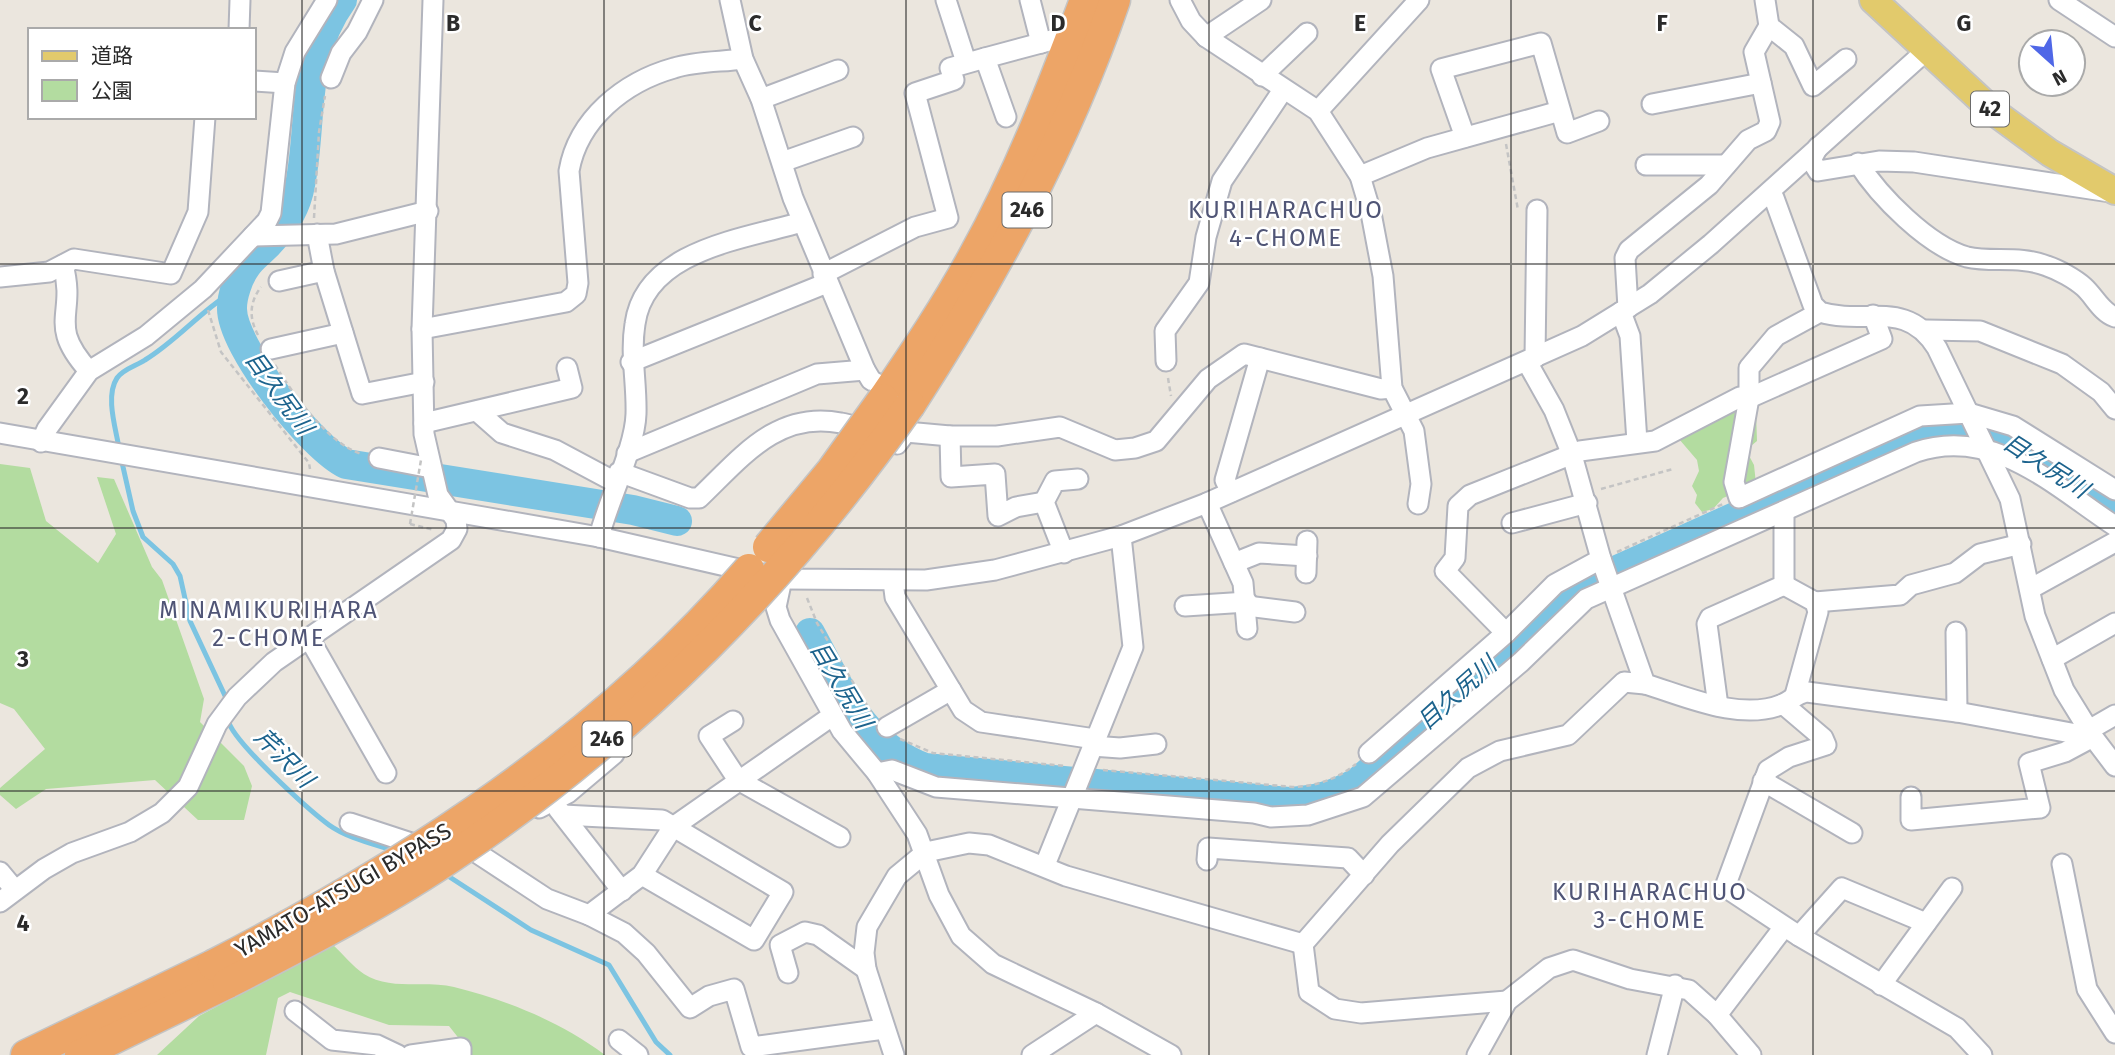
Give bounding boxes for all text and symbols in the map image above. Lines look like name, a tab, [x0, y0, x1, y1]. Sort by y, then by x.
text: B	[446, 9, 460, 37]
text: C	[748, 9, 762, 37]
text: D	[1051, 9, 1066, 37]
text: E	[1354, 9, 1366, 37]
text: F	[1656, 9, 1668, 37]
text: G	[1957, 9, 1971, 37]
legend	[28, 28, 256, 119]
north arrow	[2017, 28, 2087, 98]
text: 道路	[91, 43, 133, 69]
text: N	[2049, 65, 2070, 91]
text: 公園	[91, 78, 133, 104]
road number: 42	[1971, 92, 2009, 126]
road number: 246	[1002, 192, 1052, 228]
district label: KURIHARACHUO 4-CHOME	[1188, 196, 1384, 252]
water label: 目久尻川	[239, 346, 320, 442]
text: 2	[17, 382, 29, 410]
water label: 目久尻川	[1998, 428, 2096, 506]
district label: MINAMIKURIHARA 2-CHOME	[159, 596, 379, 652]
water label: 目久尻川	[804, 637, 879, 736]
text: 3	[16, 645, 29, 673]
water label: 目久尻川	[1412, 648, 1504, 736]
road number: 246	[582, 722, 632, 756]
water label: 芹沢川	[249, 723, 321, 795]
street label: YAMATO-ATSUGI BYPASS	[230, 817, 456, 963]
district label: KURIHARACHUO 3-CHOME	[1552, 878, 1748, 934]
text: 4	[17, 909, 30, 937]

